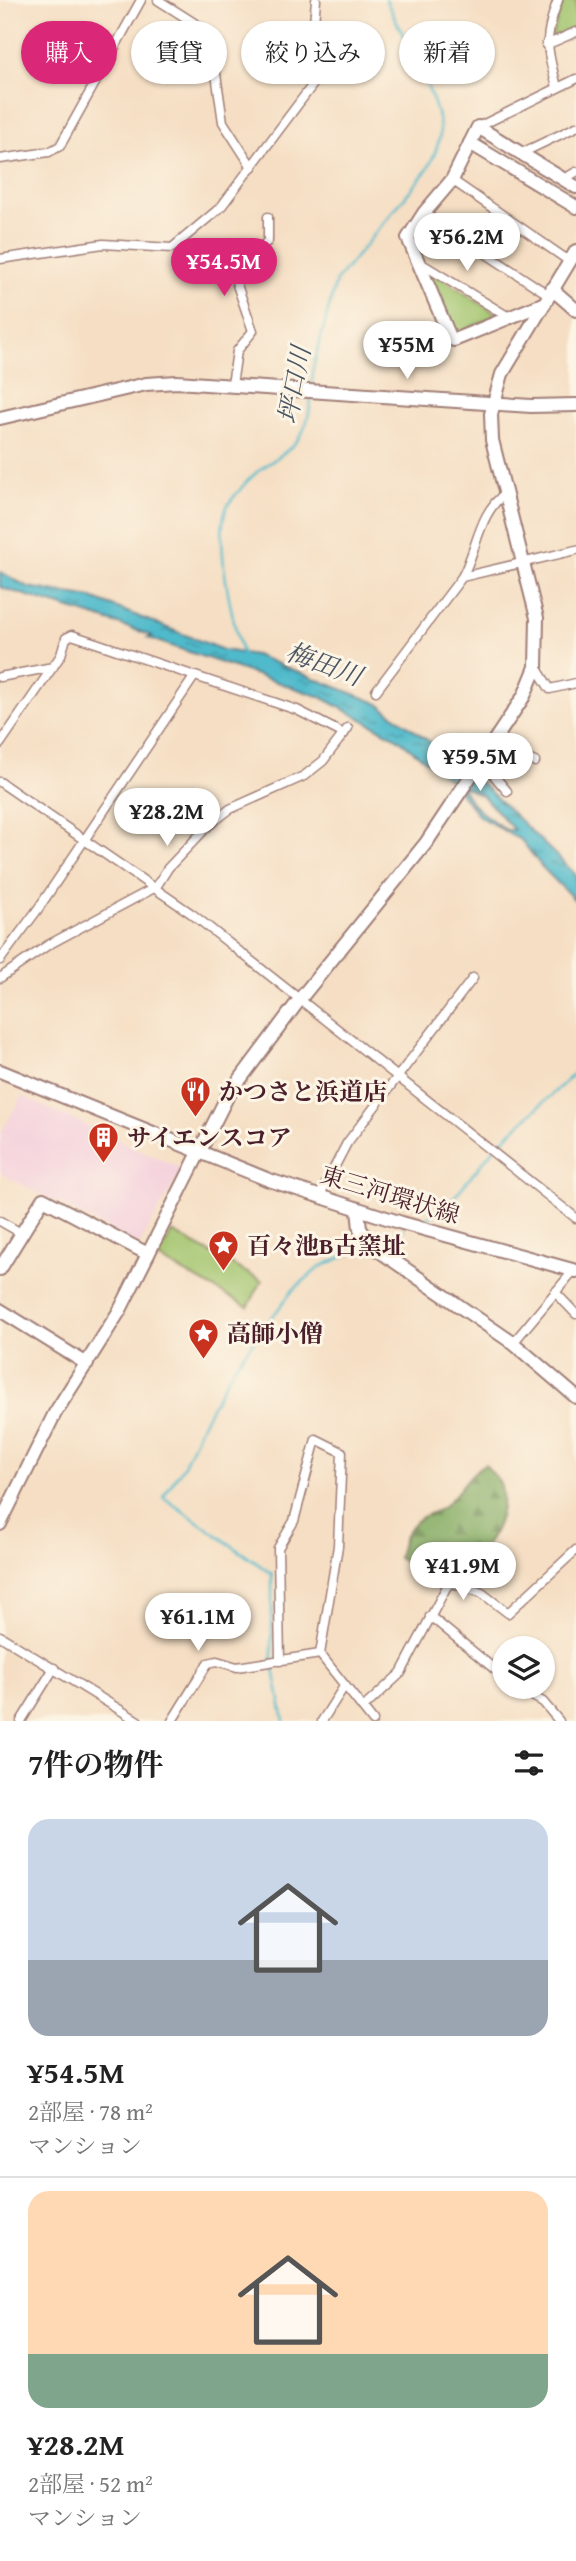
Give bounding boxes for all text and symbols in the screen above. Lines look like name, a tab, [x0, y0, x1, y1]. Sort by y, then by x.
chip: 購入	[21, 21, 117, 84]
chip: 賃貸	[131, 21, 227, 84]
chip: 絞り込み	[241, 21, 385, 84]
chip: 新着	[399, 21, 495, 84]
pin: ¥56.2M	[410, 214, 524, 273]
text: ¥56.2M	[430, 219, 504, 252]
pin: ¥54.5M	[167, 238, 281, 298]
text: ¥54.5M	[187, 244, 261, 277]
pin: ¥55M	[366, 322, 448, 381]
text: ¥55M	[379, 327, 435, 360]
water label: 坪口川	[267, 340, 321, 427]
water label: 梅田川	[281, 632, 370, 696]
pin: ¥59.5M	[423, 734, 537, 793]
text: ¥59.5M	[443, 739, 517, 772]
pin: ¥28.2M	[110, 788, 224, 848]
text: ¥28.2M	[130, 794, 204, 827]
place label: かつさと浜道店	[219, 1074, 387, 1109]
restaurant icon: かつさと浜道店	[179, 1075, 213, 1119]
place label: サイエンスコア	[127, 1120, 292, 1155]
building icon: サイエンスコア	[87, 1121, 121, 1165]
street label: 東三河環状線	[316, 1157, 464, 1232]
place label: 百々池B古窯址	[247, 1228, 406, 1263]
place icon: 百々池B古窯址	[207, 1229, 241, 1273]
place label: 高師小僧	[227, 1316, 323, 1351]
place icon: 高師小僧	[187, 1317, 221, 1361]
pin: ¥41.9M	[406, 1542, 520, 1602]
text: ¥41.9M	[426, 1548, 500, 1581]
pin: ¥61.1M	[141, 1594, 255, 1653]
text: ¥61.1M	[161, 1599, 235, 1632]
map controls	[492, 1636, 555, 1699]
button: layers	[492, 1636, 555, 1699]
text: 7件の物件	[28, 1742, 164, 1786]
icon: filters	[510, 1744, 548, 1782]
icon: home	[225, 1865, 351, 1991]
text: ¥54.5M	[28, 2050, 124, 2094]
text: 2部屋 · 78 m²	[28, 2095, 153, 2128]
text: マンション	[28, 2129, 142, 2162]
icon: home	[225, 2237, 351, 2363]
text: ¥28.2M	[28, 2422, 124, 2466]
text: 2部屋 · 52 m²	[28, 2467, 153, 2500]
text: マンション	[28, 2501, 142, 2534]

